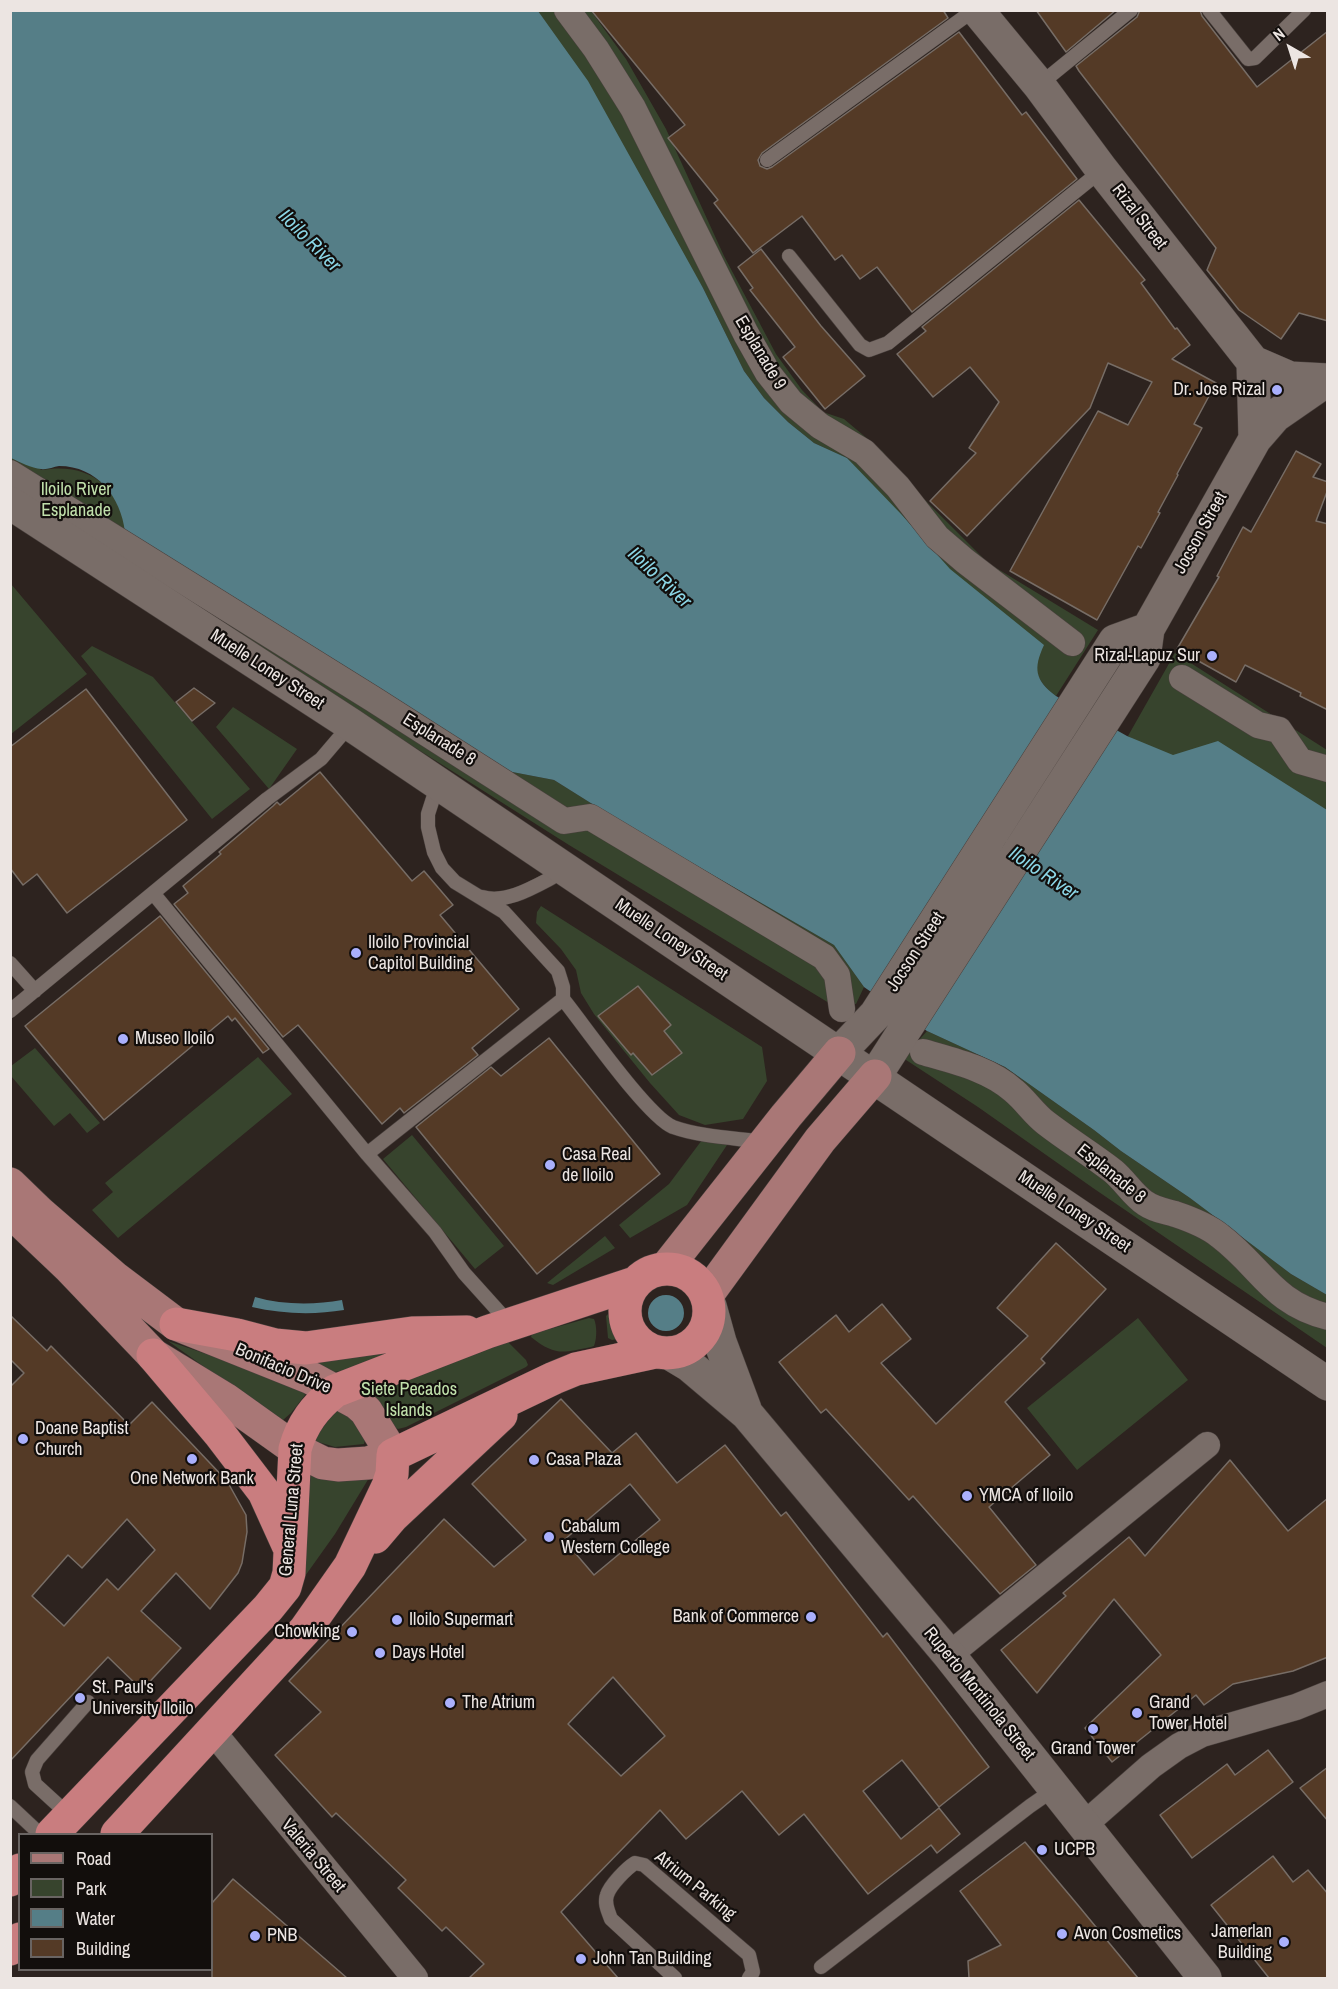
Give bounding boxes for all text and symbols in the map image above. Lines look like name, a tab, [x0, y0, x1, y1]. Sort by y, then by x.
north arrow	[1260, 18, 1320, 78]
text: N	[1268, 22, 1289, 46]
street label: Rizal Street	[1107, 180, 1171, 254]
water label: Iloilo River	[273, 205, 345, 277]
street label: Esplanade 9	[730, 312, 790, 394]
place label: Dr. Jose Rizal	[1173, 379, 1265, 401]
marker: Dr. Jose Rizal	[1270, 383, 1284, 397]
park label: Iloilo River Esplanade	[41, 479, 111, 522]
street label: Jocson Street	[1170, 488, 1232, 578]
water label: Iloilo River	[622, 542, 696, 614]
street label: Muelle Loney Street	[206, 625, 328, 715]
place label: Rizal-Lapuz Sur	[1094, 645, 1200, 667]
marker: Rizal-Lapuz Sur	[1205, 649, 1219, 663]
street label: Esplanade 8	[398, 709, 480, 771]
water label: Iloilo River	[1004, 842, 1082, 906]
street label: Muelle Loney Street	[611, 894, 731, 986]
street label: Jocson Street	[882, 908, 950, 996]
place label: Iloilo Provincial Capitol Building	[368, 932, 473, 974]
marker: Iloilo Provincial Capitol Building	[349, 946, 363, 960]
place label: Museo Iloilo	[135, 1028, 215, 1050]
marker: Museo Iloilo	[116, 1032, 130, 1046]
street label: Esplanade 8	[1072, 1140, 1150, 1208]
place label: Casa Real de Iloilo	[562, 1144, 631, 1186]
marker: Casa Real de Iloilo	[543, 1158, 557, 1172]
street label: Muelle Loney Street	[1014, 1166, 1134, 1258]
street label: Bonifacio Drive	[232, 1339, 334, 1399]
park label: Siete Pecados Islands	[361, 1379, 457, 1422]
place label: Doane Baptist Church	[35, 1418, 129, 1460]
marker: Doane Baptist Church	[16, 1432, 30, 1446]
street label: General Luna Street	[275, 1443, 309, 1577]
place label: Casa Plaza	[546, 1449, 621, 1471]
marker: One Network Bank	[185, 1452, 199, 1466]
marker: Casa Plaza	[527, 1453, 541, 1467]
place label: One Network Bank	[130, 1468, 254, 1490]
place label: YMCA of Iloilo	[979, 1485, 1073, 1507]
marker: YMCA of Iloilo	[960, 1489, 974, 1503]
place label: Cabalum Western College	[561, 1516, 670, 1558]
marker: Cabalum Western College	[542, 1530, 556, 1544]
place label: Bank of Commerce	[673, 1606, 799, 1628]
place label: Iloilo Supermart	[409, 1609, 513, 1631]
marker: Bank of Commerce	[804, 1610, 818, 1624]
marker: Iloilo Supermart	[390, 1613, 404, 1627]
place label: Chowking	[274, 1621, 340, 1643]
street label: Ruperto Montinola Street	[919, 1623, 1039, 1765]
marker: Chowking	[345, 1625, 359, 1639]
place label: Days Hotel	[392, 1642, 464, 1664]
marker: Days Hotel	[373, 1646, 387, 1660]
place label: St. Paul's University Iloilo	[92, 1677, 194, 1720]
marker: St. Paul's University Iloilo	[73, 1691, 87, 1705]
place label: The Atrium	[462, 1692, 535, 1714]
place label: Grand Tower Hotel	[1149, 1692, 1227, 1734]
marker: The Atrium	[443, 1696, 457, 1710]
marker: Grand Tower Hotel	[1130, 1706, 1144, 1720]
marker: Grand Tower	[1086, 1722, 1100, 1736]
place label: Grand Tower	[1051, 1738, 1135, 1760]
street label: Valeria Street	[276, 1815, 350, 1897]
legend	[18, 1833, 213, 1971]
place label: UCPB	[1054, 1839, 1095, 1861]
marker: UCPB	[1035, 1843, 1049, 1857]
text: Road	[76, 1846, 111, 1871]
street label: Atrium Parking	[650, 1847, 740, 1925]
text: Park	[76, 1876, 106, 1901]
text: Water	[76, 1906, 115, 1931]
place label: Jamerlan Building	[1211, 1921, 1272, 1964]
place label: Avon Cosmetics	[1074, 1923, 1181, 1945]
place label: PNB	[267, 1925, 297, 1947]
marker: Avon Cosmetics	[1055, 1927, 1069, 1941]
marker: PNB	[248, 1929, 262, 1943]
marker: Jamerlan Building	[1277, 1935, 1291, 1949]
text: Building	[76, 1936, 130, 1961]
place label: John Tan Building	[593, 1948, 711, 1970]
marker: John Tan Building	[574, 1952, 588, 1966]

